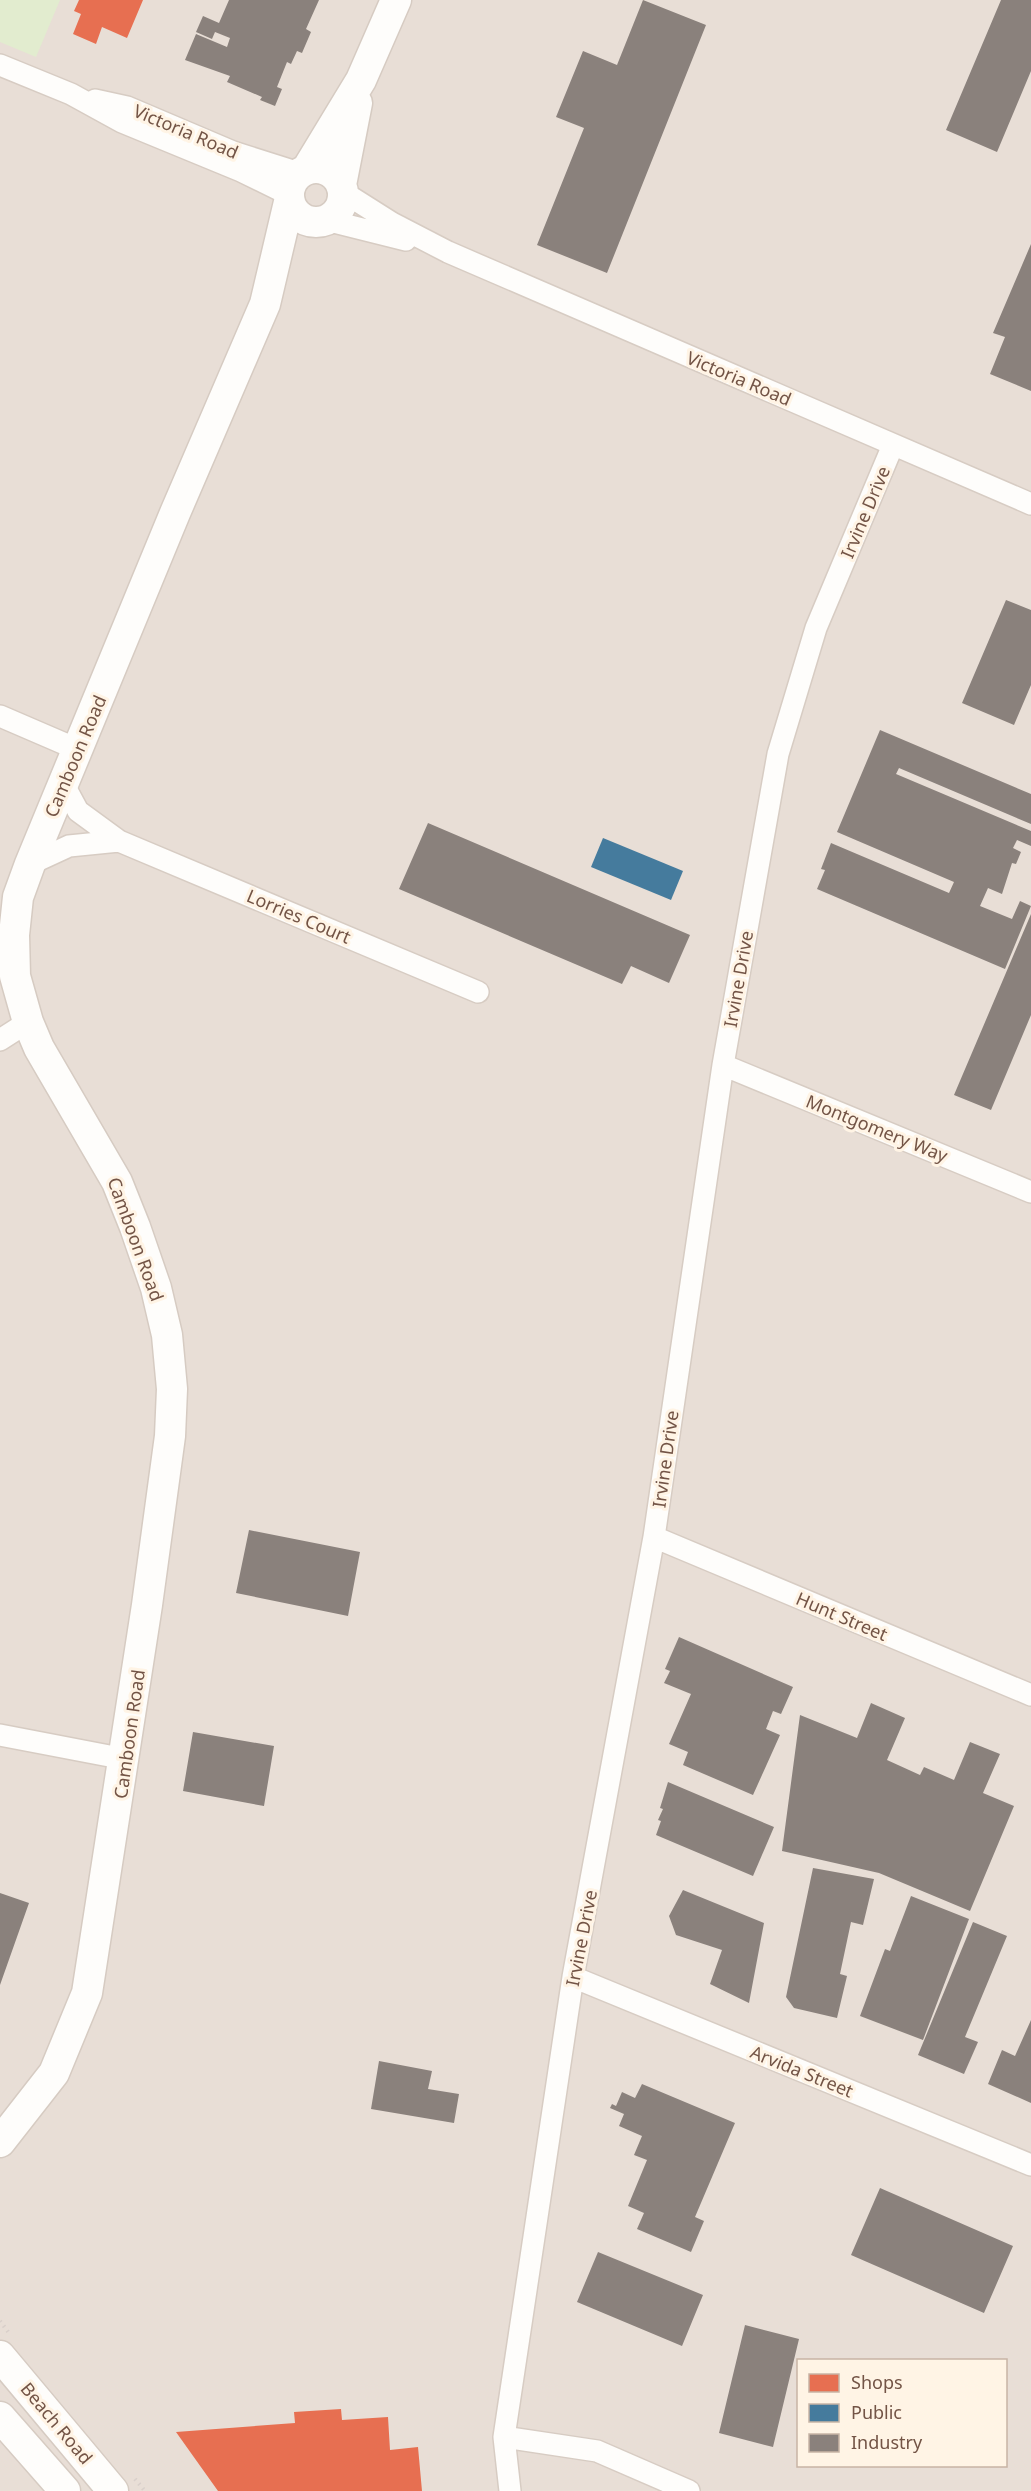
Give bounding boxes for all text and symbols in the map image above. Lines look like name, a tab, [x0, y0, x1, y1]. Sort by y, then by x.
street label: Victoria Road	[130, 98, 242, 164]
street label: Victoria Road	[683, 345, 795, 411]
street label: Irvine Drive	[835, 462, 895, 562]
street label: Camboon Road	[39, 691, 111, 821]
street label: Lorries Court	[243, 883, 355, 949]
street label: Irvine Drive	[718, 929, 758, 1029]
street label: Montgomery Way	[803, 1089, 952, 1168]
street label: Camboon Road	[102, 1174, 170, 1304]
street label: Irvine Drive	[646, 1409, 684, 1509]
street label: Hunt Street	[793, 1586, 892, 1646]
street label: Camboon Road	[108, 1668, 150, 1800]
street label: Irvine Drive	[560, 1888, 602, 1988]
street label: Arvida Street	[747, 2039, 857, 2103]
legend	[797, 2359, 1007, 2467]
text: Shops	[851, 2370, 903, 2394]
street label: Beach Road	[16, 2377, 98, 2469]
text: Public	[851, 2400, 902, 2424]
text: Industry	[851, 2430, 923, 2454]

